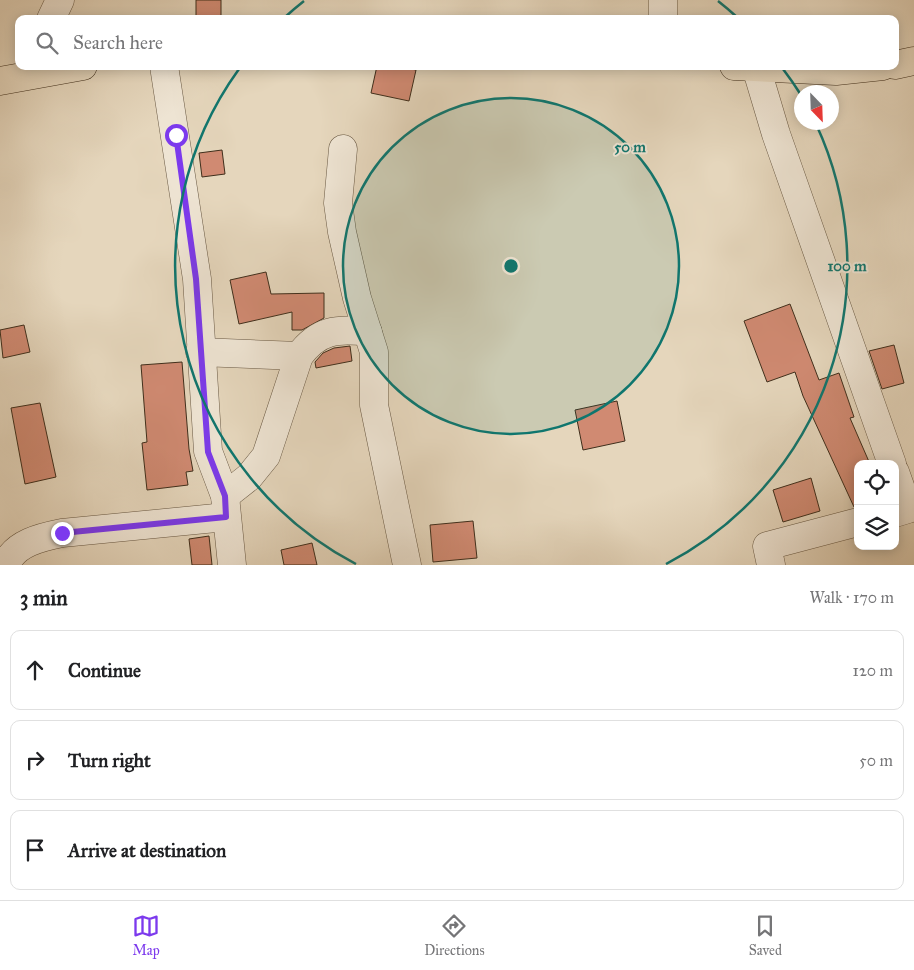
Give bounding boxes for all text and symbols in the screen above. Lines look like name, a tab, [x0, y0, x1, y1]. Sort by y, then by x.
search box	[15, 15, 899, 70]
icon: search	[33, 29, 61, 57]
text: Search here	[73, 31, 163, 54]
north arrow	[794, 85, 839, 130]
route start	[165, 124, 188, 147]
text: 50 m	[614, 138, 646, 156]
centre of rings	[502, 257, 520, 275]
text: 100 m	[827, 257, 867, 275]
map controls	[854, 460, 899, 550]
button: locate	[854, 460, 899, 505]
button: layers	[854, 505, 899, 550]
route end	[51, 522, 74, 545]
text: 3 min	[20, 585, 68, 611]
text: Walk · 170 m	[810, 588, 894, 607]
icon: ahead	[21, 656, 49, 684]
text: Continue	[68, 659, 141, 682]
text: 120 m	[853, 661, 893, 680]
icon: right	[21, 746, 49, 774]
text: Turn right	[68, 749, 151, 772]
text: 50 m	[859, 751, 893, 770]
icon: arrive	[21, 836, 49, 864]
text: Arrive at destination	[68, 839, 226, 862]
tab: Map	[132, 912, 160, 959]
tab: Directions	[424, 912, 485, 959]
tab: Saved	[749, 912, 782, 959]

